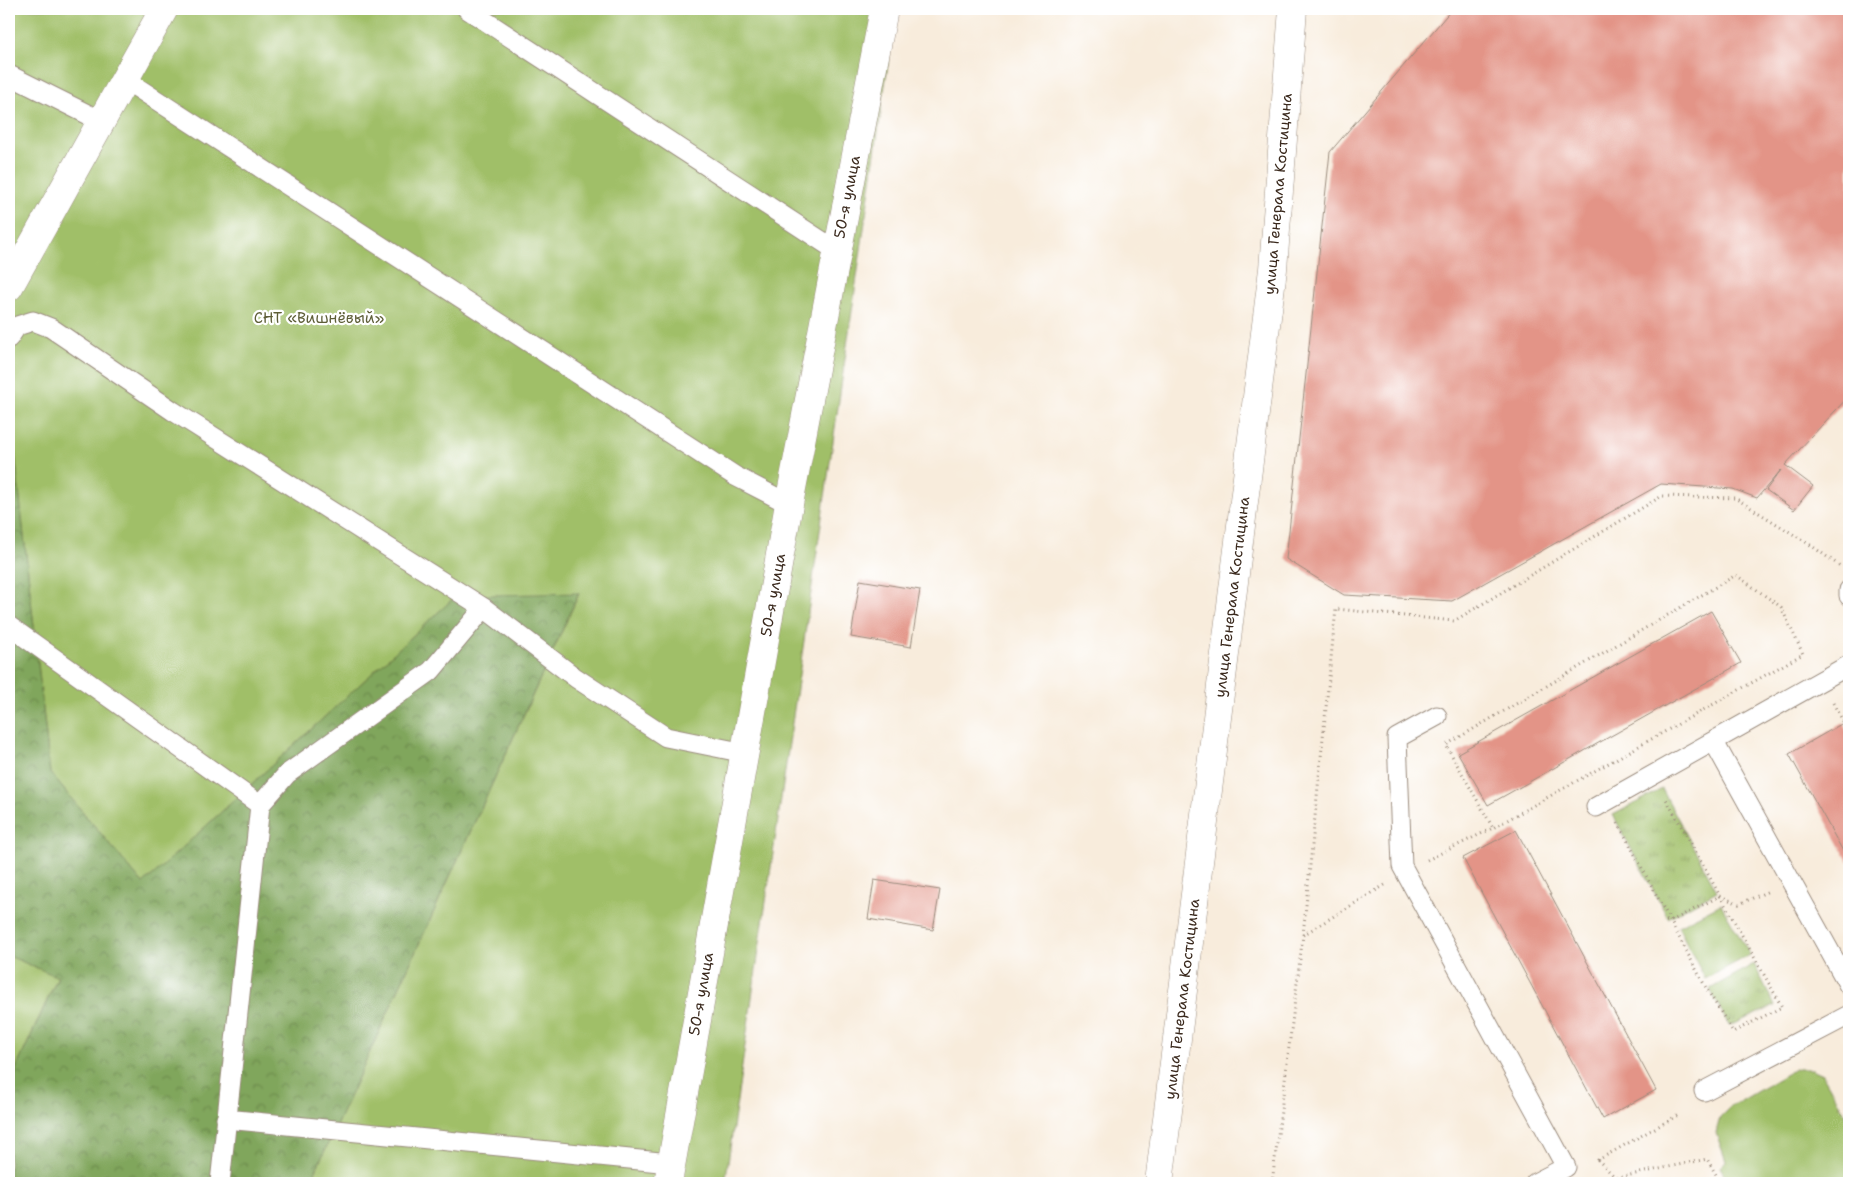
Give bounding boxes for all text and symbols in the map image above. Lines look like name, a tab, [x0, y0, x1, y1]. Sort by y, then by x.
street label: улица Генерала Костицина	[1259, 92, 1297, 296]
street label: 50-я улица	[829, 153, 865, 240]
park label: СНТ «Вишнёвый»	[254, 308, 384, 328]
street label: улица Генерала Костицина	[1210, 495, 1254, 699]
street label: 50-я улица	[756, 551, 790, 638]
street label: улица Генерала Костицина	[1160, 897, 1204, 1101]
street label: 50-я улица	[684, 950, 718, 1037]

